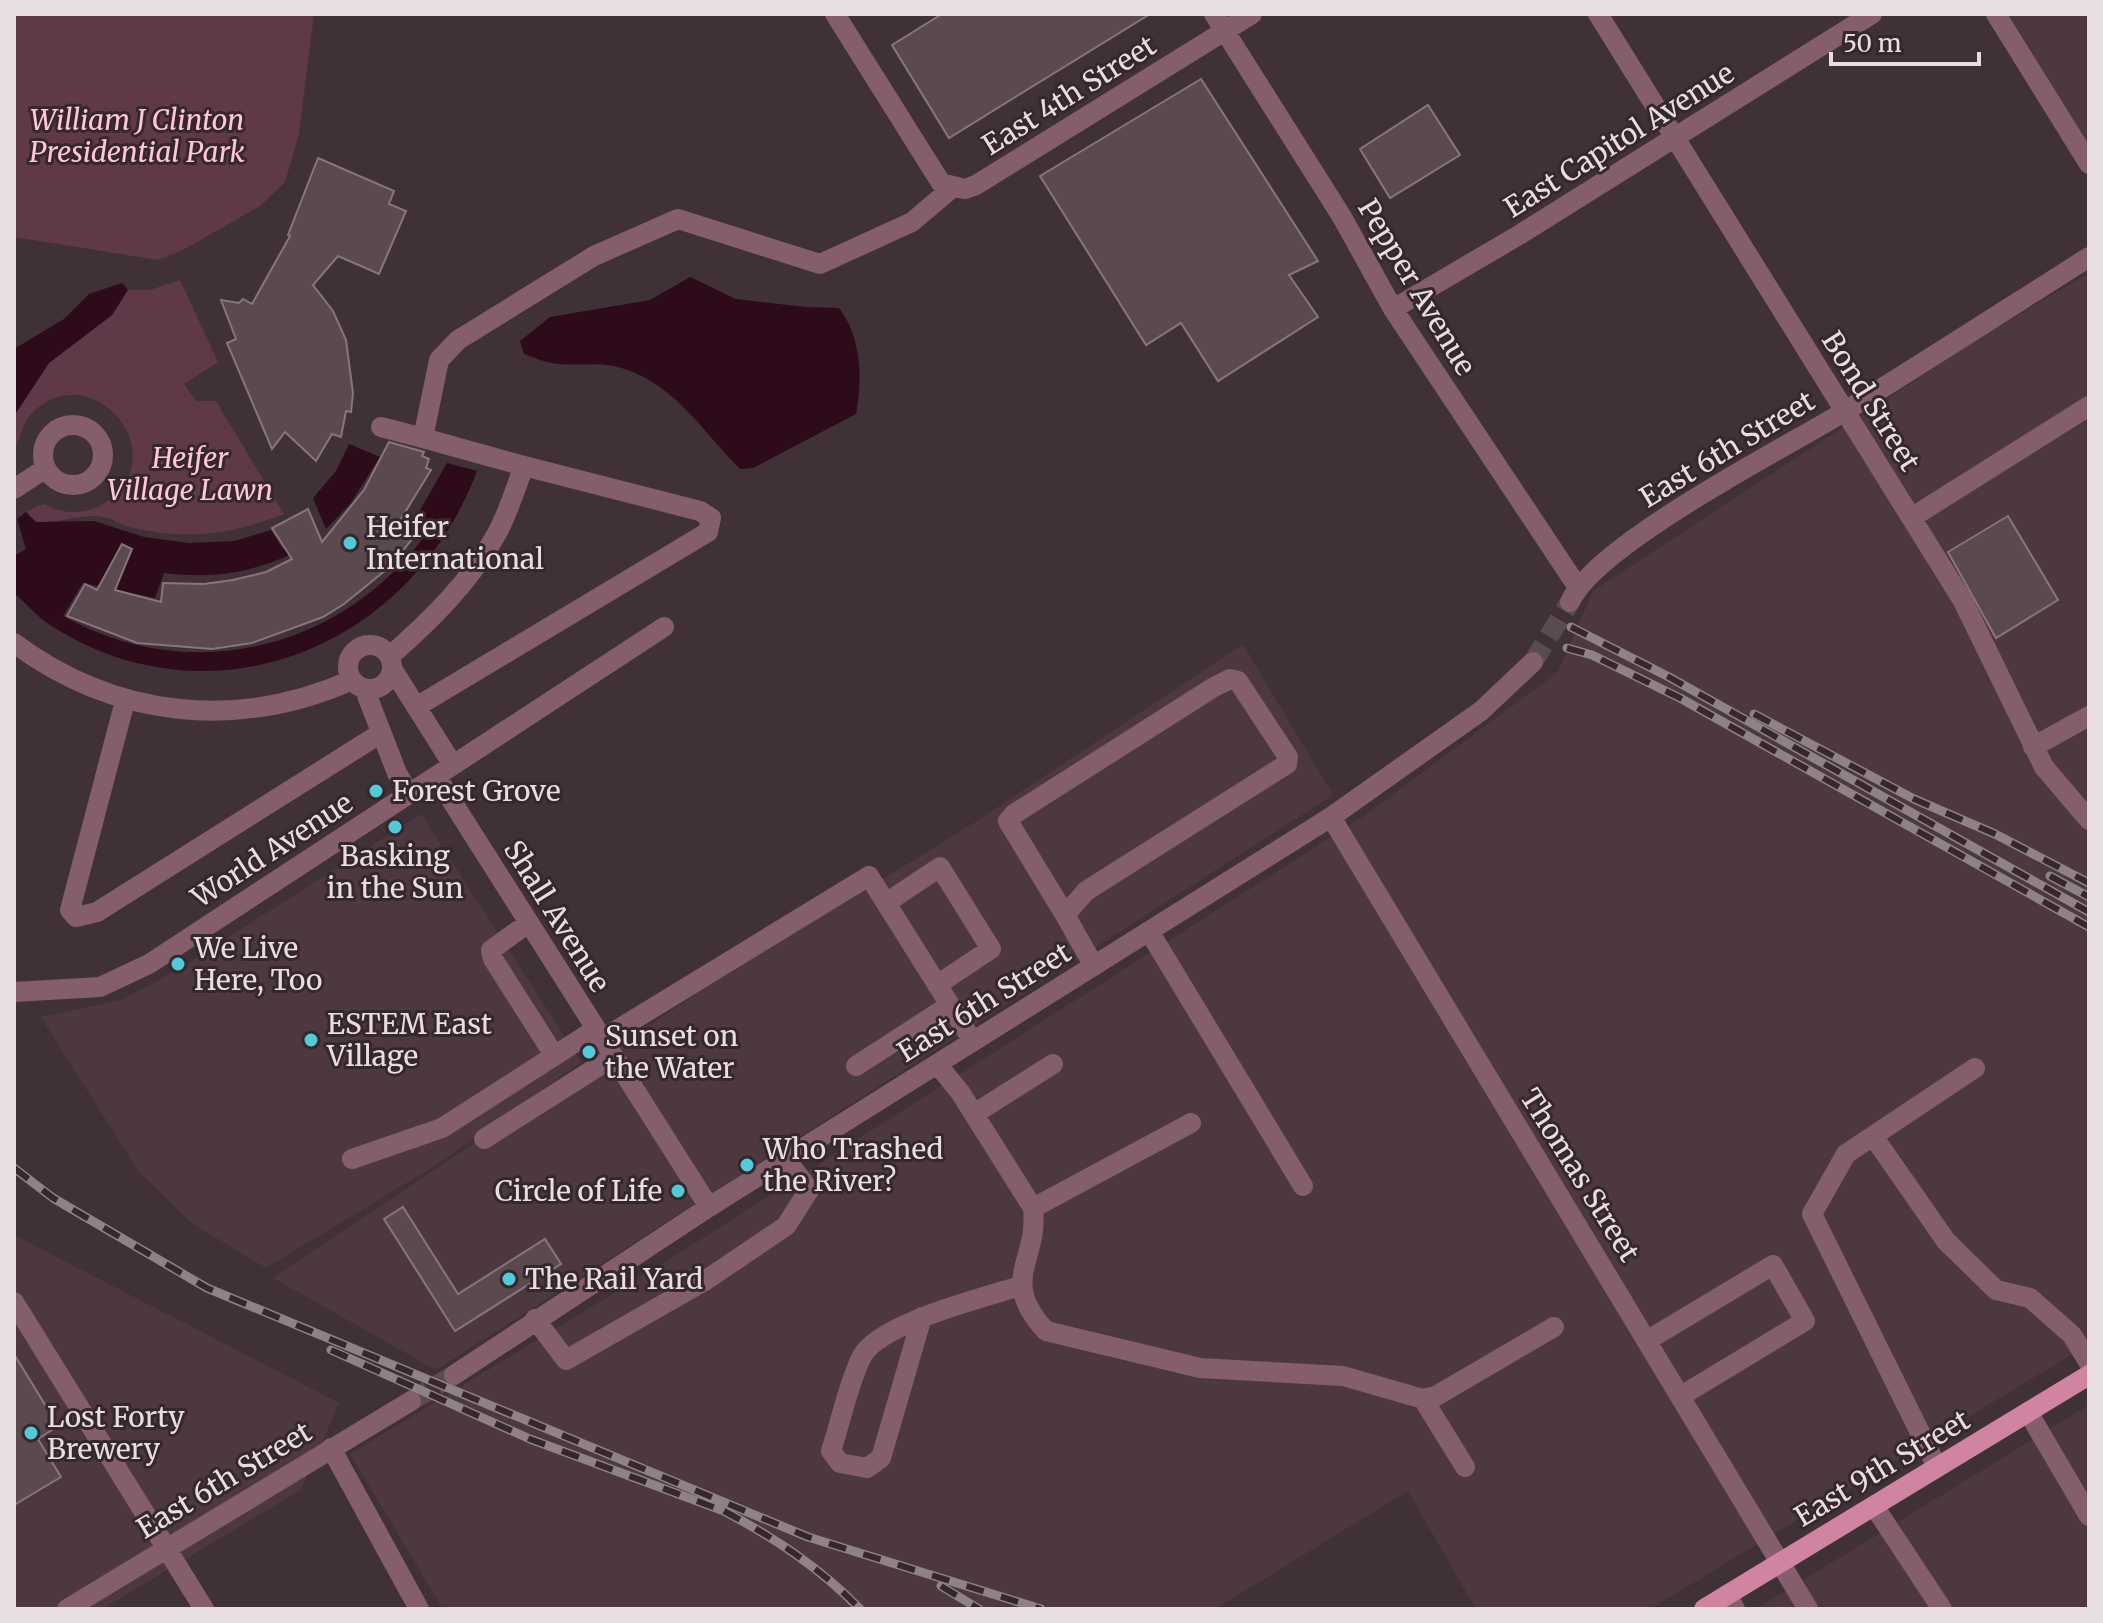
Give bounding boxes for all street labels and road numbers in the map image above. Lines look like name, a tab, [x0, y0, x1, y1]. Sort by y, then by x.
street label: East 4th Street	[976, 27, 1163, 163]
street label: East Capitol Avenue	[1497, 55, 1741, 225]
street label: Pepper Avenue	[1350, 192, 1484, 382]
street label: Bond Street	[1814, 324, 1928, 478]
street label: East 6th Street	[1633, 383, 1821, 515]
street label: World Avenue	[184, 784, 359, 916]
street label: Shall Avenue	[496, 833, 618, 999]
street label: East 6th Street	[891, 934, 1077, 1070]
street label: Thomas Street	[1512, 1082, 1648, 1268]
street label: East 9th Street	[1788, 1402, 1976, 1534]
street label: East 6th Street	[130, 1414, 318, 1546]

